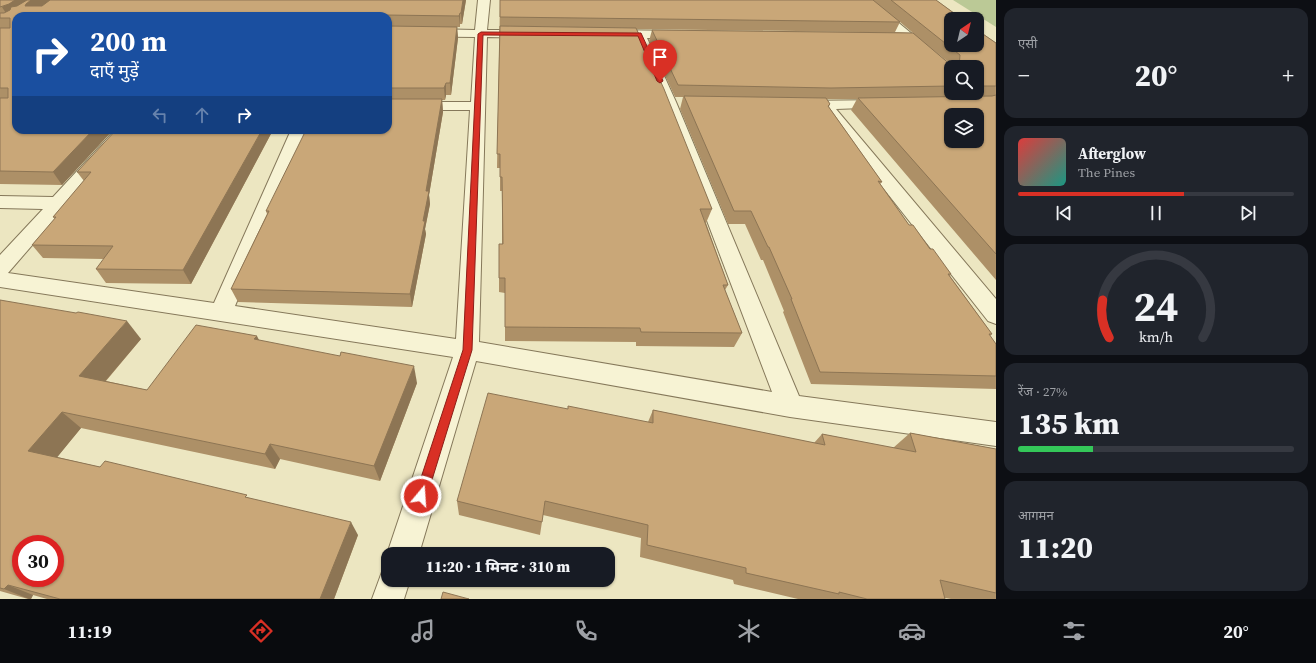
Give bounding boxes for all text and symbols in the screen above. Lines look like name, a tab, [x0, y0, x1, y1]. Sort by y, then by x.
north arrow	[944, 12, 984, 52]
map controls	[944, 12, 984, 148]
text: 200 m	[90, 22, 167, 60]
icon: right	[24, 28, 76, 80]
text: एसी	[1018, 35, 1037, 52]
pin	[643, 40, 677, 81]
icon: arrive	[649, 46, 671, 68]
text: 20°	[1135, 55, 1177, 96]
text: दाएँ मुड़ें	[90, 58, 139, 83]
button: search	[944, 60, 984, 100]
text: −	[1018, 60, 1030, 90]
text: +	[1282, 60, 1294, 90]
icon: left	[149, 104, 171, 126]
icon: ahead	[191, 104, 213, 126]
icon: right	[233, 104, 255, 126]
button: layers	[944, 108, 984, 148]
text: Afterglow	[1078, 143, 1146, 164]
text: The Pines	[1078, 164, 1135, 181]
icon: previous	[1053, 202, 1075, 224]
icon: pause	[1145, 202, 1167, 224]
icon: next	[1237, 202, 1259, 224]
text: 24	[1133, 277, 1179, 334]
text: km/h	[1139, 326, 1173, 346]
text: रेंज · 27%	[1018, 383, 1067, 400]
text: 135 km	[1018, 403, 1119, 444]
position arrow	[400, 475, 442, 517]
text: आगमन	[1018, 507, 1054, 524]
text: 11:20	[1018, 527, 1093, 568]
speed limit sign: 30	[12, 535, 64, 587]
text: 11:20 · 1 मिनट · 310 m	[426, 556, 570, 577]
icon: directions	[247, 617, 275, 645]
icon: music	[409, 617, 437, 645]
icon: phone	[572, 617, 600, 645]
icon: climate	[735, 617, 763, 645]
icon: car	[898, 617, 926, 645]
icon: filters	[1060, 617, 1088, 645]
text: 11:19	[67, 619, 112, 644]
text: 20°	[1223, 619, 1249, 644]

